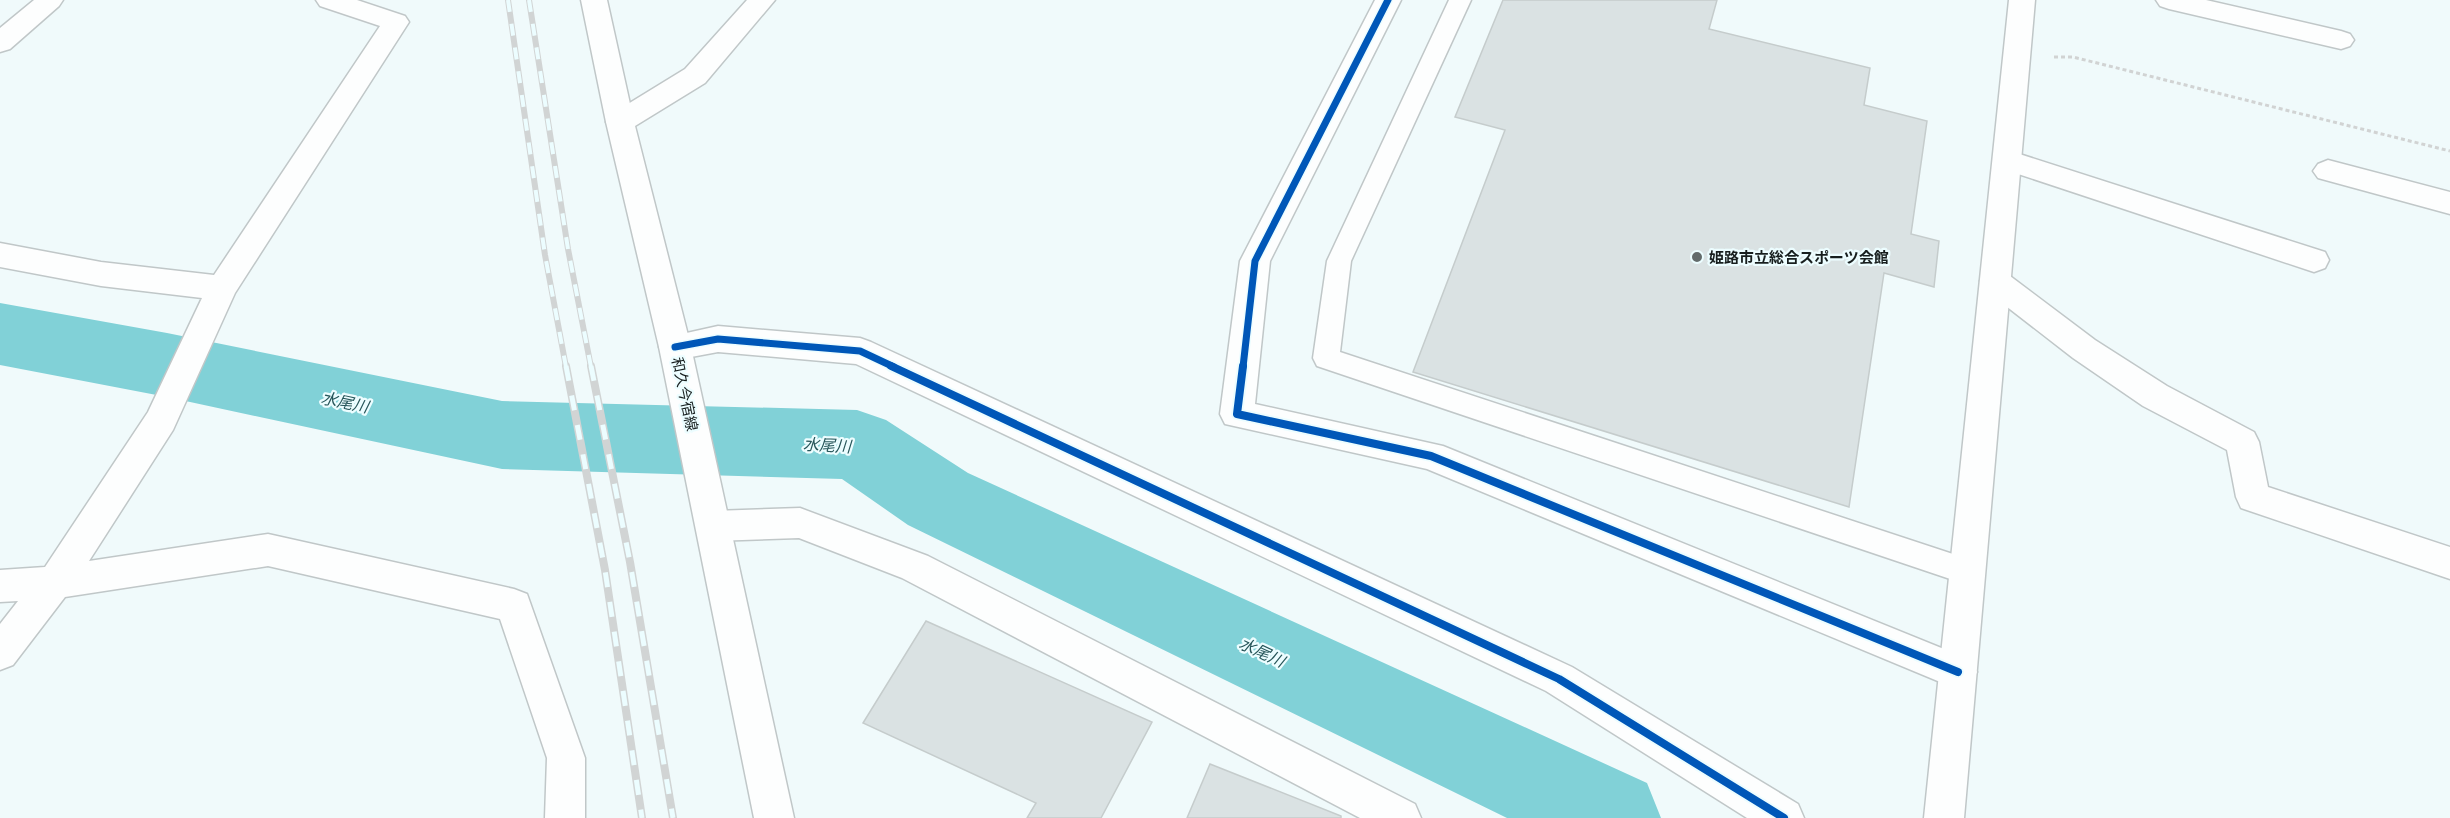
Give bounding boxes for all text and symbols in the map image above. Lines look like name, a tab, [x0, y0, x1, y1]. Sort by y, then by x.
place label: 姫路市立総合スポーツ会館	[1709, 248, 1889, 267]
marker: 姫路市立総合スポーツ会館	[1690, 250, 1704, 264]
street label: 和久今宿線	[668, 355, 702, 433]
water label: 水尾川	[319, 387, 373, 417]
water label: 水尾川	[803, 434, 853, 456]
water label: 水尾川	[1236, 633, 1290, 672]

